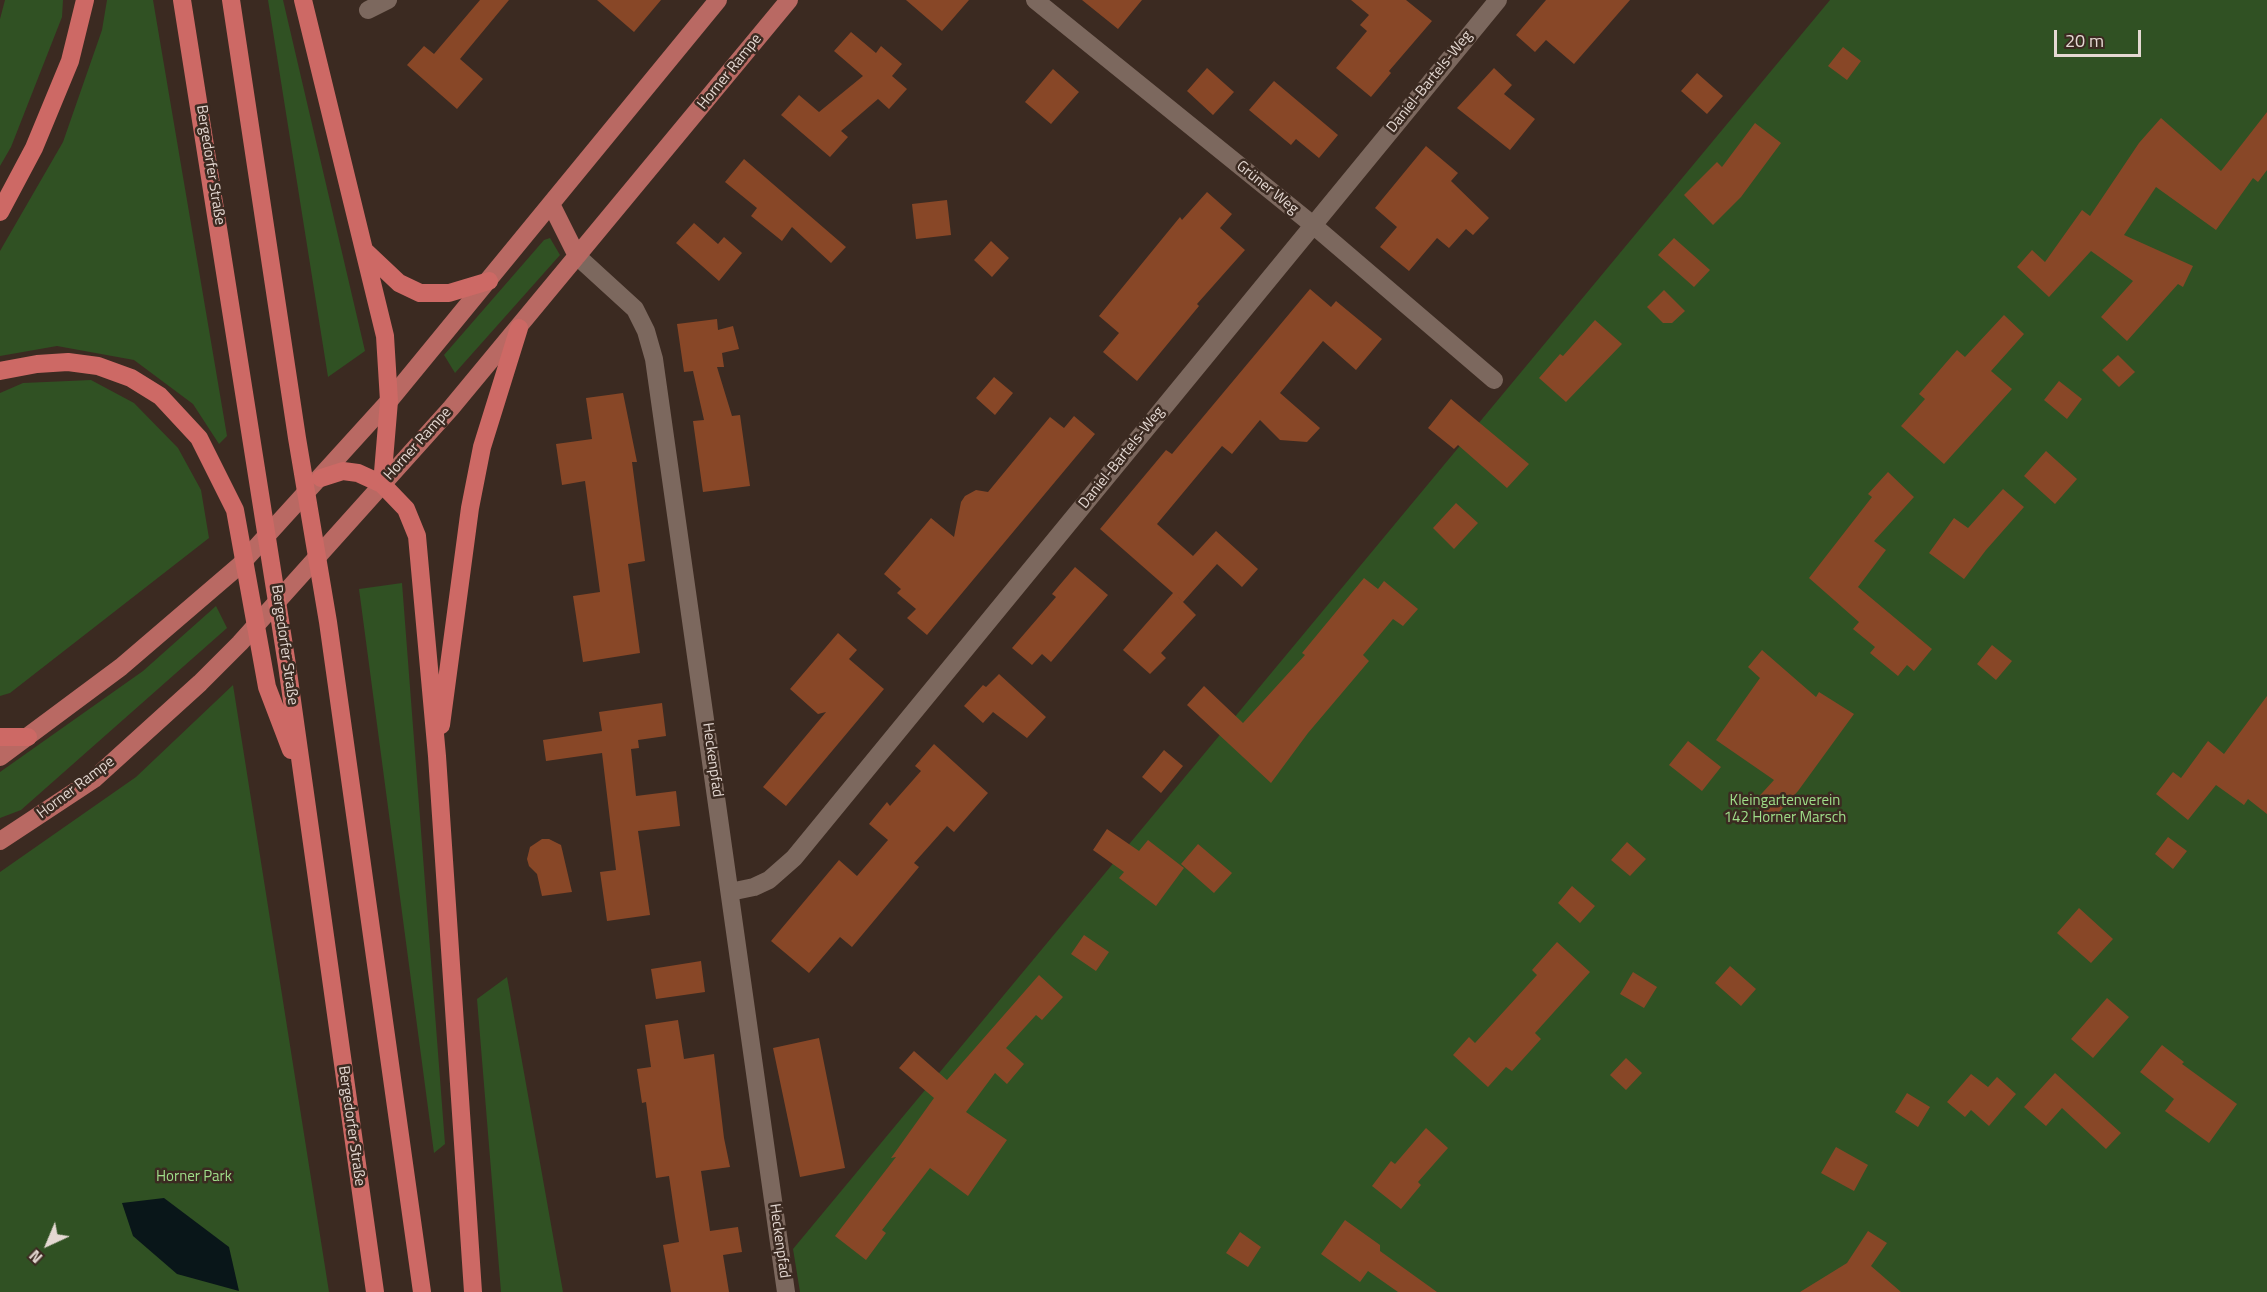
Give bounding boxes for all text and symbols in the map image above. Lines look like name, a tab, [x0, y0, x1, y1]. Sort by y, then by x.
scale bar	[2057, 18, 2144, 56]
street label: Daniel-Bartels-Weg	[1383, 27, 1477, 137]
text: 20 m	[2065, 27, 2104, 54]
street label: Horner Rampe	[694, 31, 766, 113]
street label: Bergedorfer Straße	[192, 104, 228, 226]
street label: Grüner Weg	[1232, 157, 1302, 219]
street label: Daniel-Bartels-Weg	[1075, 403, 1169, 513]
street label: Horner Rampe	[381, 404, 455, 484]
street label: Bergedorfer Straße	[267, 584, 301, 706]
street label: Heckenpfad	[698, 722, 726, 798]
street label: Horner Rampe	[34, 753, 118, 823]
park label: Kleingartenverein 142 Horner Marsch	[1724, 792, 1846, 827]
street label: Bergedorfer Straße	[334, 1065, 368, 1187]
park label: Horner Park	[156, 1168, 232, 1186]
street label: Heckenpfad	[765, 1203, 793, 1279]
north arrow	[18, 1214, 78, 1274]
text: N	[23, 1244, 48, 1269]

